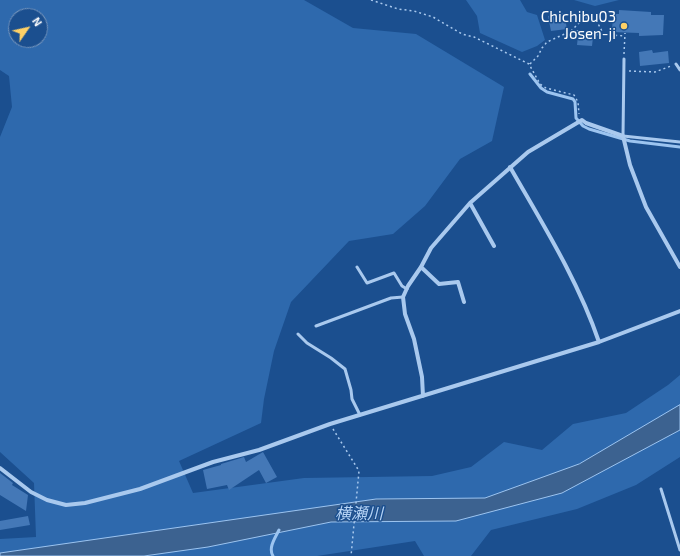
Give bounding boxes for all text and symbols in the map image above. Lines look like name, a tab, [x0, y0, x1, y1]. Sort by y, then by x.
north arrow	[8, 8, 48, 48]
place label: Chichibu03 Josen-ji	[541, 8, 616, 43]
text: N	[30, 15, 45, 28]
marker: Chichibu03 Josen-ji	[619, 21, 629, 31]
water label: 横瀬川	[335, 504, 383, 524]

